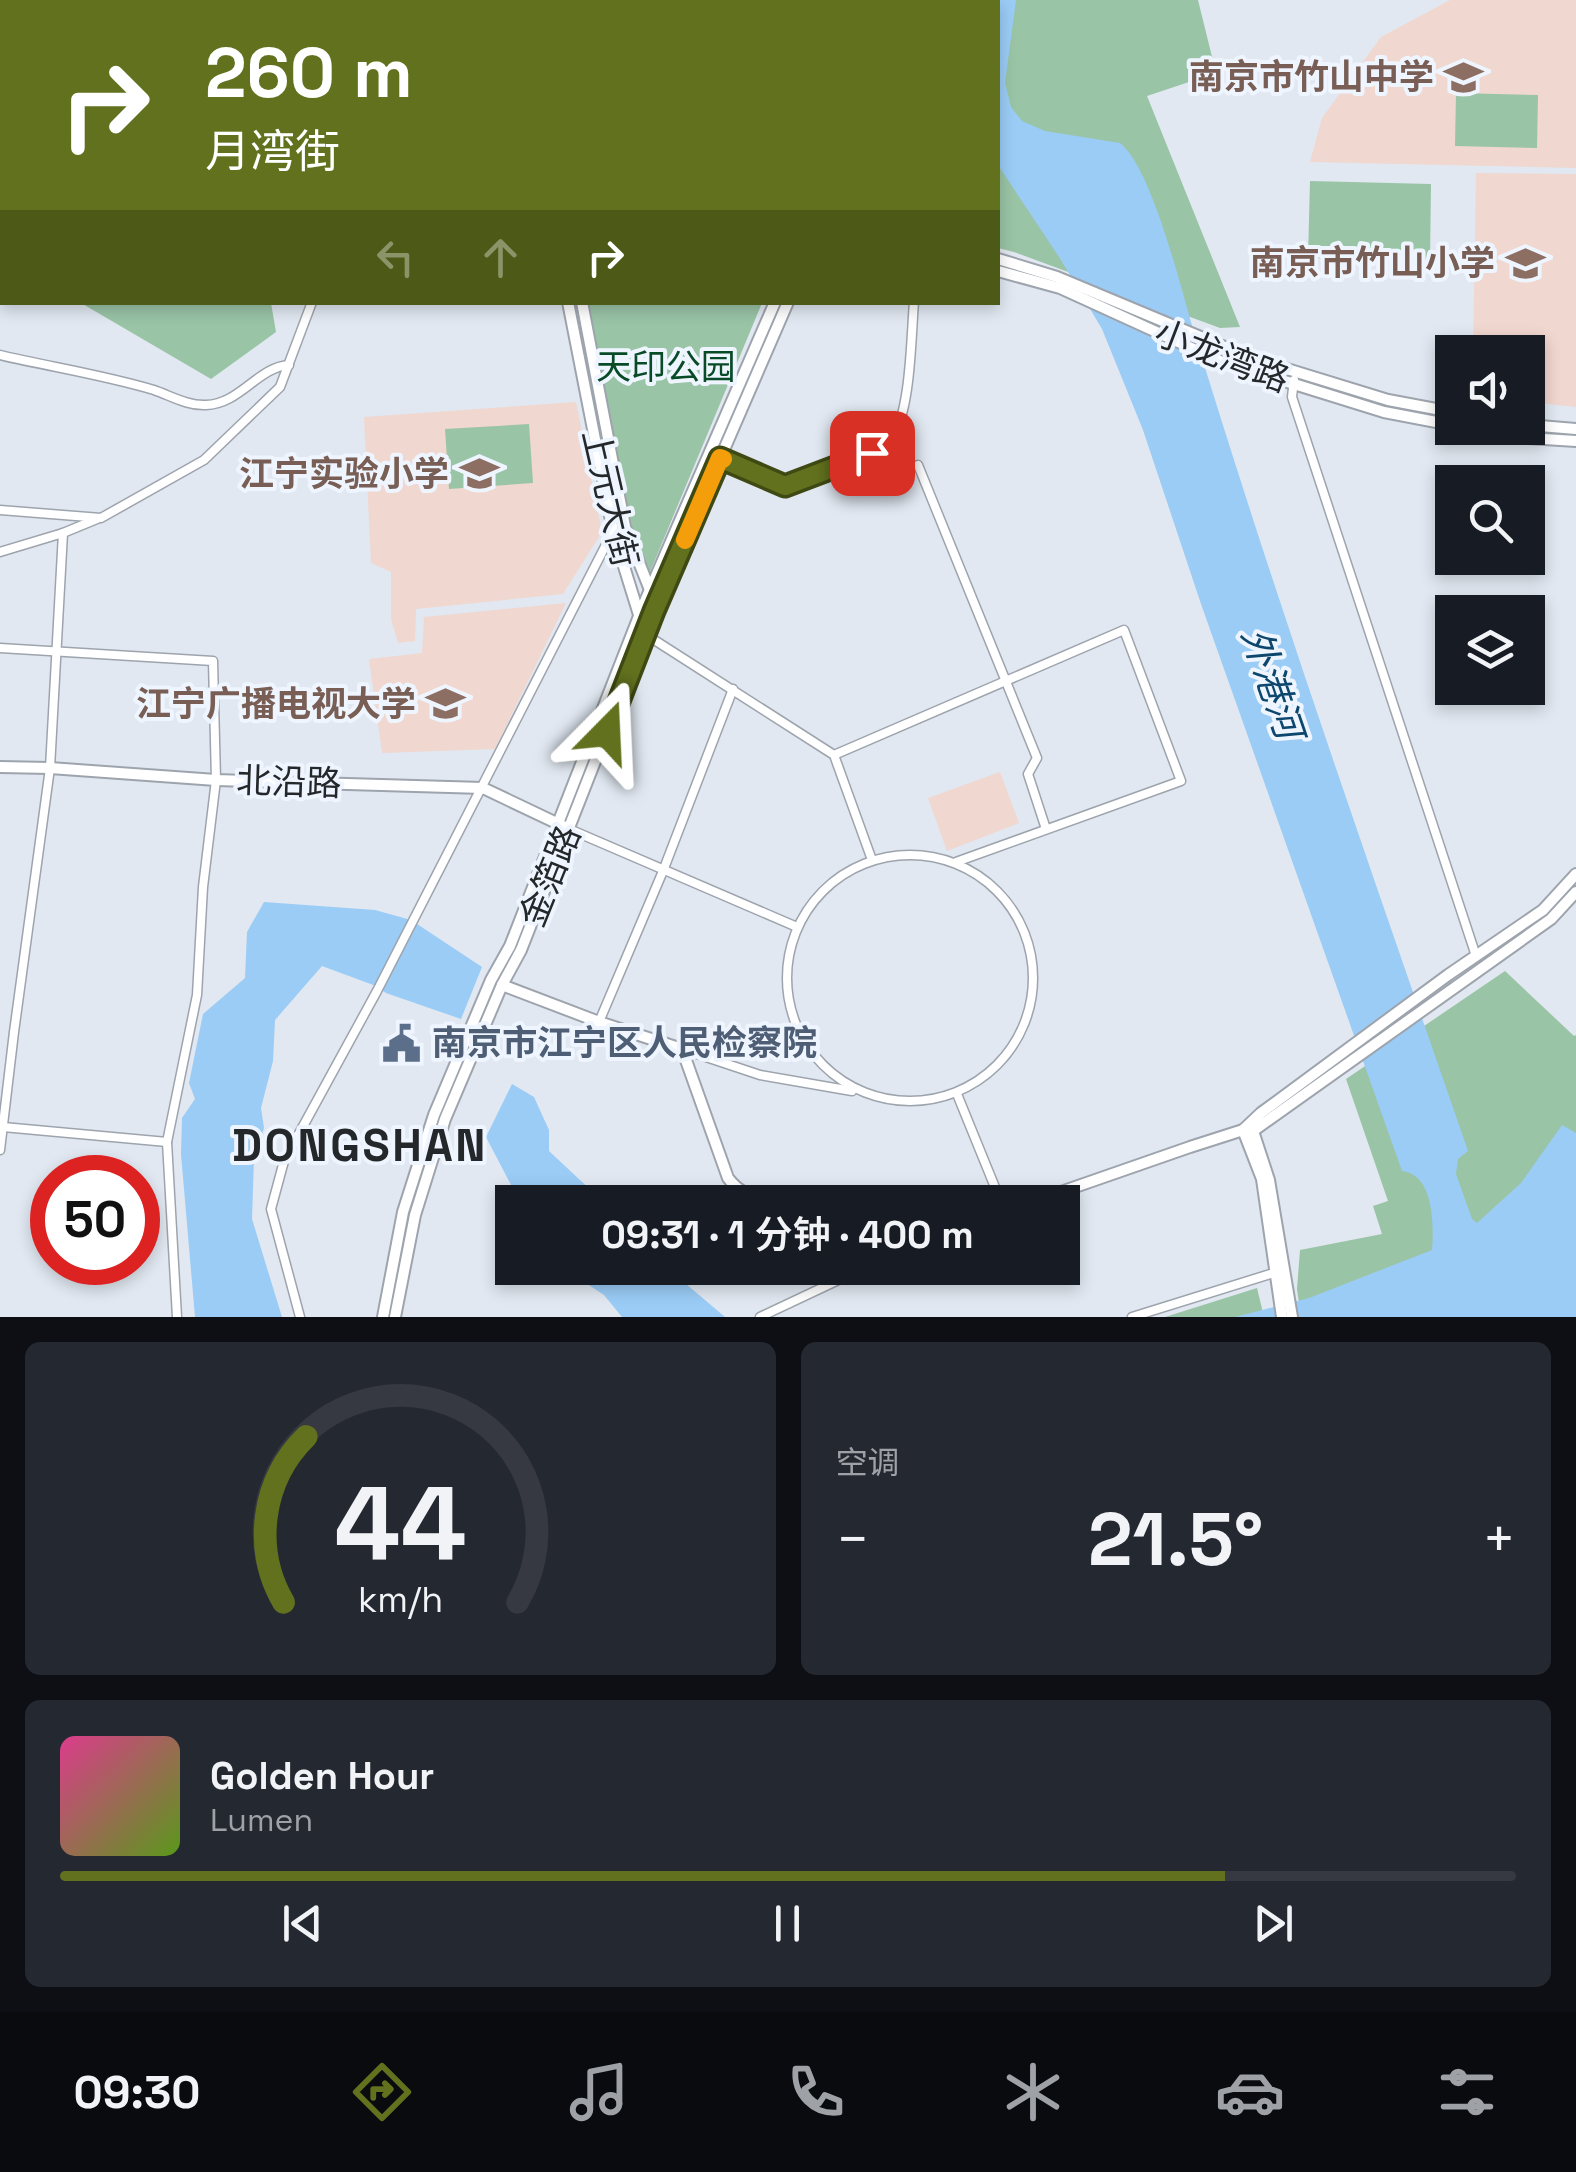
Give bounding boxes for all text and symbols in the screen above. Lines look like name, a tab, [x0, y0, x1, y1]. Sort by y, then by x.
text: 260 m	[205, 28, 413, 117]
icon: right	[40, 40, 170, 170]
place label: 南京市竹山中学	[1189, 55, 1434, 99]
school or university icon: 南京市竹山中学	[1443, 56, 1485, 98]
text: 月湾街	[205, 123, 340, 180]
icon: left	[368, 230, 423, 285]
icon: ahead	[473, 230, 528, 285]
icon: right	[578, 230, 633, 285]
place label: 南京市竹山小学	[1250, 241, 1495, 285]
school or university icon: 南京市竹山小学	[1504, 242, 1546, 284]
street label: 小龙湾路	[1149, 310, 1295, 402]
map controls	[1435, 335, 1545, 705]
button: sound	[1435, 335, 1545, 445]
park label: 天印公园	[596, 345, 736, 389]
pin	[830, 411, 915, 496]
street label: 上元大街	[573, 425, 647, 571]
icon: arrive	[845, 426, 900, 481]
place label: 江宁实验小学	[239, 452, 449, 496]
school or university icon: 江宁实验小学	[458, 453, 500, 495]
button: search	[1435, 465, 1545, 575]
button: layers	[1435, 595, 1545, 705]
water label: 外港河	[1231, 621, 1316, 751]
position arrow	[555, 680, 659, 784]
place label: 江宁广播电视大学	[136, 682, 416, 726]
school or university icon: 江宁广播电视大学	[425, 683, 467, 725]
street label: 北沿路	[236, 758, 342, 806]
street label: 金箔路	[510, 819, 590, 933]
place label: 南京市江宁区人民检察院	[432, 1021, 817, 1065]
public building icon: 南京市江宁区人民检察院	[381, 1022, 423, 1064]
district label: DONGSHAN	[232, 1117, 488, 1174]
speed limit sign: 50	[30, 1155, 160, 1285]
text: 09:31 · 1 分钟 · 400 m	[601, 1211, 974, 1259]
text: 空调	[836, 1443, 900, 1483]
text: 44	[334, 1458, 466, 1590]
text: 21.5°	[1088, 1491, 1263, 1587]
text: −	[836, 1504, 870, 1574]
text: +	[1482, 1504, 1516, 1574]
text: km/h	[358, 1577, 443, 1622]
text: Golden Hour	[210, 1752, 434, 1800]
text: Lumen	[210, 1800, 313, 1840]
icon: previous	[275, 1896, 330, 1951]
icon: pause	[760, 1896, 815, 1951]
icon: next	[1246, 1896, 1301, 1951]
icon: directions	[347, 2057, 417, 2127]
icon: music	[564, 2057, 634, 2127]
icon: phone	[781, 2057, 851, 2127]
icon: climate	[998, 2057, 1068, 2127]
icon: car	[1215, 2057, 1285, 2127]
icon: filters	[1432, 2057, 1502, 2127]
text: 09:30	[74, 2064, 200, 2121]

